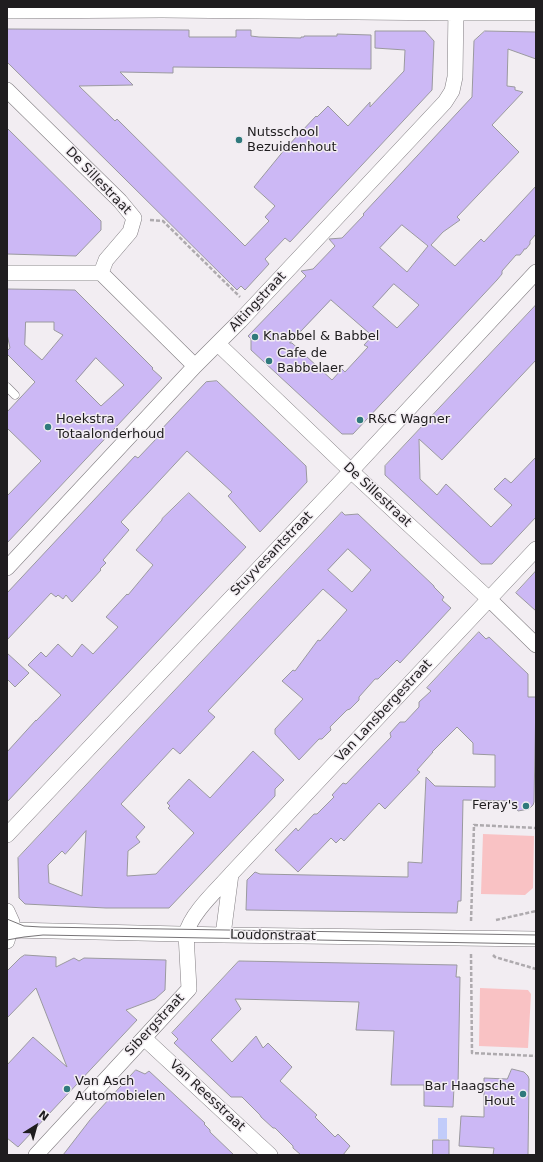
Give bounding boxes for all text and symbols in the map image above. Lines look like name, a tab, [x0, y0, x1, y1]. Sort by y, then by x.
place label: Nutsschool Bezuidenhout	[247, 125, 337, 156]
marker: Nutsschool Bezuidenhout	[234, 135, 244, 145]
street label: De Sillestraat	[62, 144, 134, 218]
street label: Altingstraat	[226, 269, 290, 335]
place label: Knabbel & Babbel	[263, 329, 379, 345]
marker: Knabbel & Babbel	[250, 332, 260, 342]
place label: Cafe de Babbelaer	[277, 346, 343, 377]
marker: Cafe de Babbelaer	[264, 356, 274, 366]
place label: Hoekstra Totaalonderhoud	[56, 412, 165, 443]
place label: R&C Wagner	[368, 412, 450, 428]
marker: R&C Wagner	[355, 415, 365, 425]
marker: Hoekstra Totaalonderhoud	[43, 422, 53, 432]
street label: De Sillestraat	[340, 459, 414, 531]
street label: Stuyvesantstraat	[228, 509, 316, 599]
street label: Van Lansbergestraat	[332, 657, 436, 765]
place label: Feray's	[472, 798, 518, 814]
marker: Feray's	[521, 801, 531, 811]
street label: Loudonstraat	[230, 927, 316, 945]
street label: Sibergstraat	[122, 991, 188, 1059]
street label: Van Reesstraat	[166, 1057, 248, 1135]
place label: Van Asch Automobielen	[75, 1074, 166, 1105]
place label: Bar Haagsche Hout	[425, 1079, 515, 1110]
marker: Van Asch Automobielen	[62, 1084, 72, 1094]
marker: Bar Haagsche Hout	[518, 1089, 528, 1099]
north arrow	[16, 1106, 56, 1146]
text: N	[36, 1108, 51, 1124]

